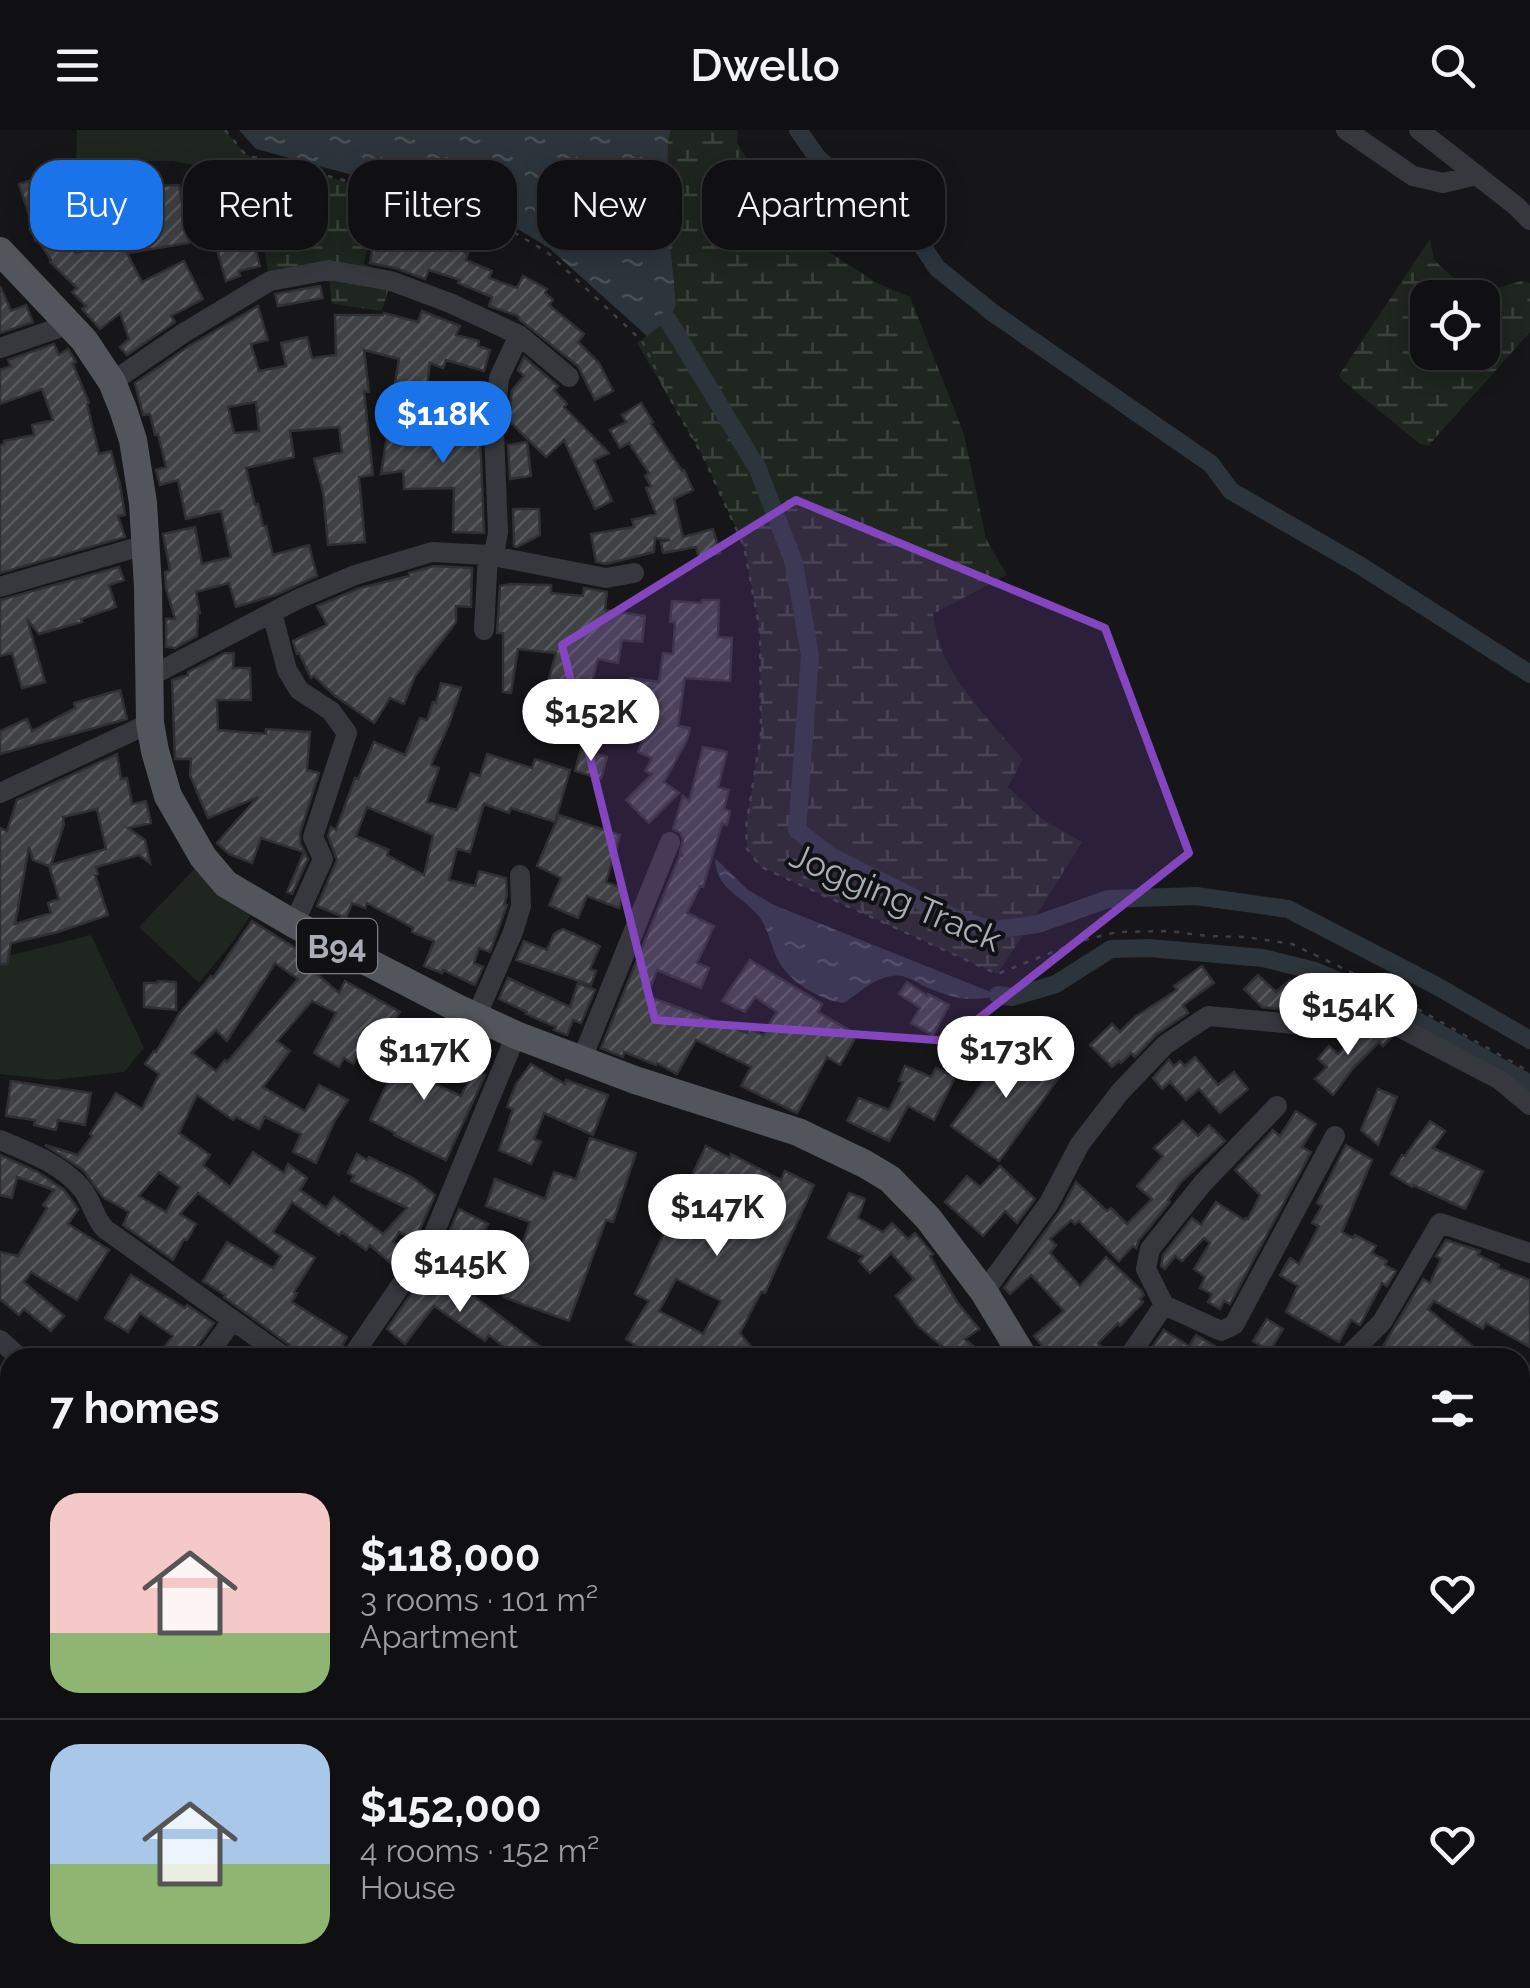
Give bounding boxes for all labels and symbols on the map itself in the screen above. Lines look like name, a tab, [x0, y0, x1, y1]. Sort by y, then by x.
pin: $118K	[373, 381, 513, 466]
pin: $152K	[521, 679, 661, 764]
street label: Jogging Track	[784, 834, 1008, 960]
road number: B94	[297, 919, 377, 973]
pin: $154K	[1278, 973, 1418, 1058]
pin: $173K	[936, 1016, 1076, 1101]
pin: $117K	[354, 1018, 494, 1103]
pin: $147K	[647, 1174, 787, 1259]
pin: $145K	[390, 1230, 530, 1315]

